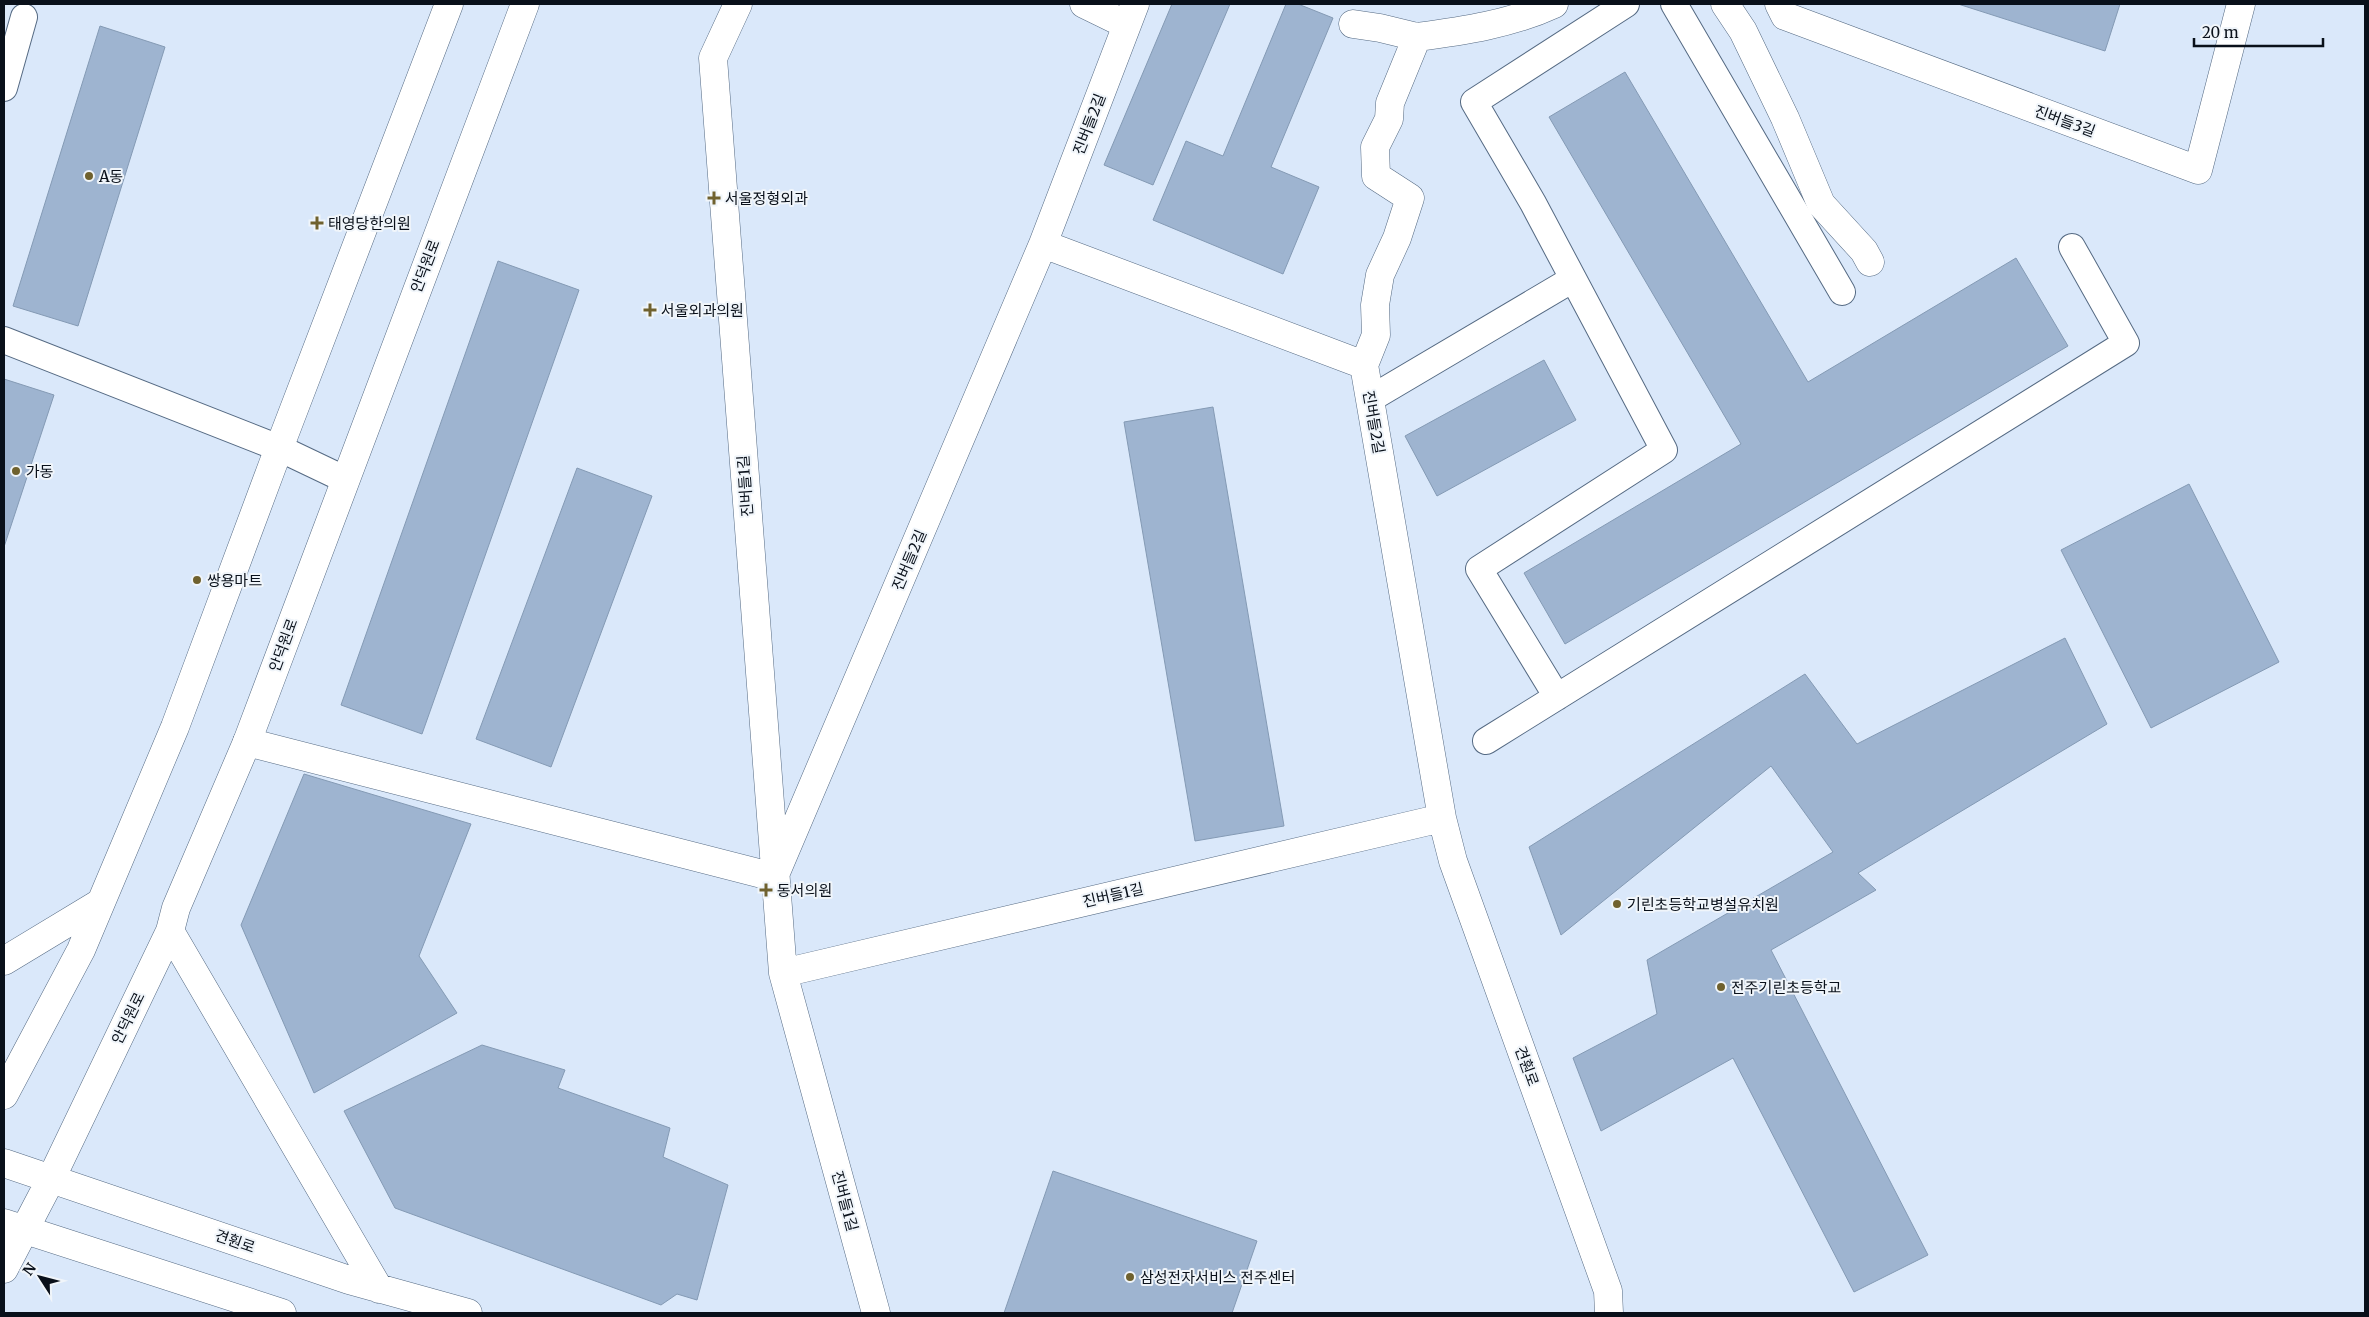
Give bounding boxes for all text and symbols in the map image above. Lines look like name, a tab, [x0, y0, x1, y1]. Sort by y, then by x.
scale bar	[2194, 15, 2323, 47]
text: 20 m	[2202, 23, 2239, 42]
street label: 진버들2길	[1069, 91, 1109, 157]
street label: 진버들3길	[2032, 101, 2098, 141]
place label: A동	[98, 167, 123, 186]
marker: A동	[83, 170, 95, 182]
place label: 서울정형외과	[725, 189, 808, 208]
marker: 서울정형외과	[707, 191, 721, 205]
place label: 태영당한의원	[328, 214, 411, 233]
marker: 태영당한의원	[310, 216, 324, 230]
street label: 안덕원로	[406, 237, 444, 295]
place label: 서울외과의원	[661, 301, 744, 320]
marker: 서울외과의원	[643, 303, 657, 317]
street label: 진버들2길	[1359, 389, 1389, 455]
street label: 진버들1길	[733, 454, 757, 518]
place label: 가동	[26, 462, 54, 481]
marker: 가동	[10, 465, 22, 477]
street label: 진버들2길	[888, 527, 930, 593]
place label: 쌍용마트	[207, 571, 262, 590]
marker: 쌍용마트	[191, 574, 203, 586]
street label: 안덕원로	[265, 616, 301, 674]
street label: 진버들1길	[1081, 879, 1145, 911]
place label: 동서의원	[777, 881, 832, 900]
marker: 동서의원	[759, 883, 773, 897]
place label: 기린초등학교병설유치원	[1627, 895, 1779, 914]
marker: 기린초등학교병설유치원	[1611, 898, 1623, 910]
place label: 전주기린초등학교	[1731, 978, 1841, 997]
marker: 전주기린초등학교	[1715, 981, 1727, 993]
street label: 안덕원로	[107, 989, 149, 1047]
street label: 견훤로	[1511, 1043, 1543, 1089]
street label: 진버들1길	[828, 1169, 862, 1233]
street label: 견훤로	[212, 1225, 258, 1257]
north arrow	[15, 1252, 65, 1302]
text: N	[19, 1260, 40, 1279]
place label: 삼성전자서비스 전주센터	[1140, 1268, 1295, 1287]
marker: 삼성전자서비스 전주센터	[1124, 1271, 1136, 1283]

